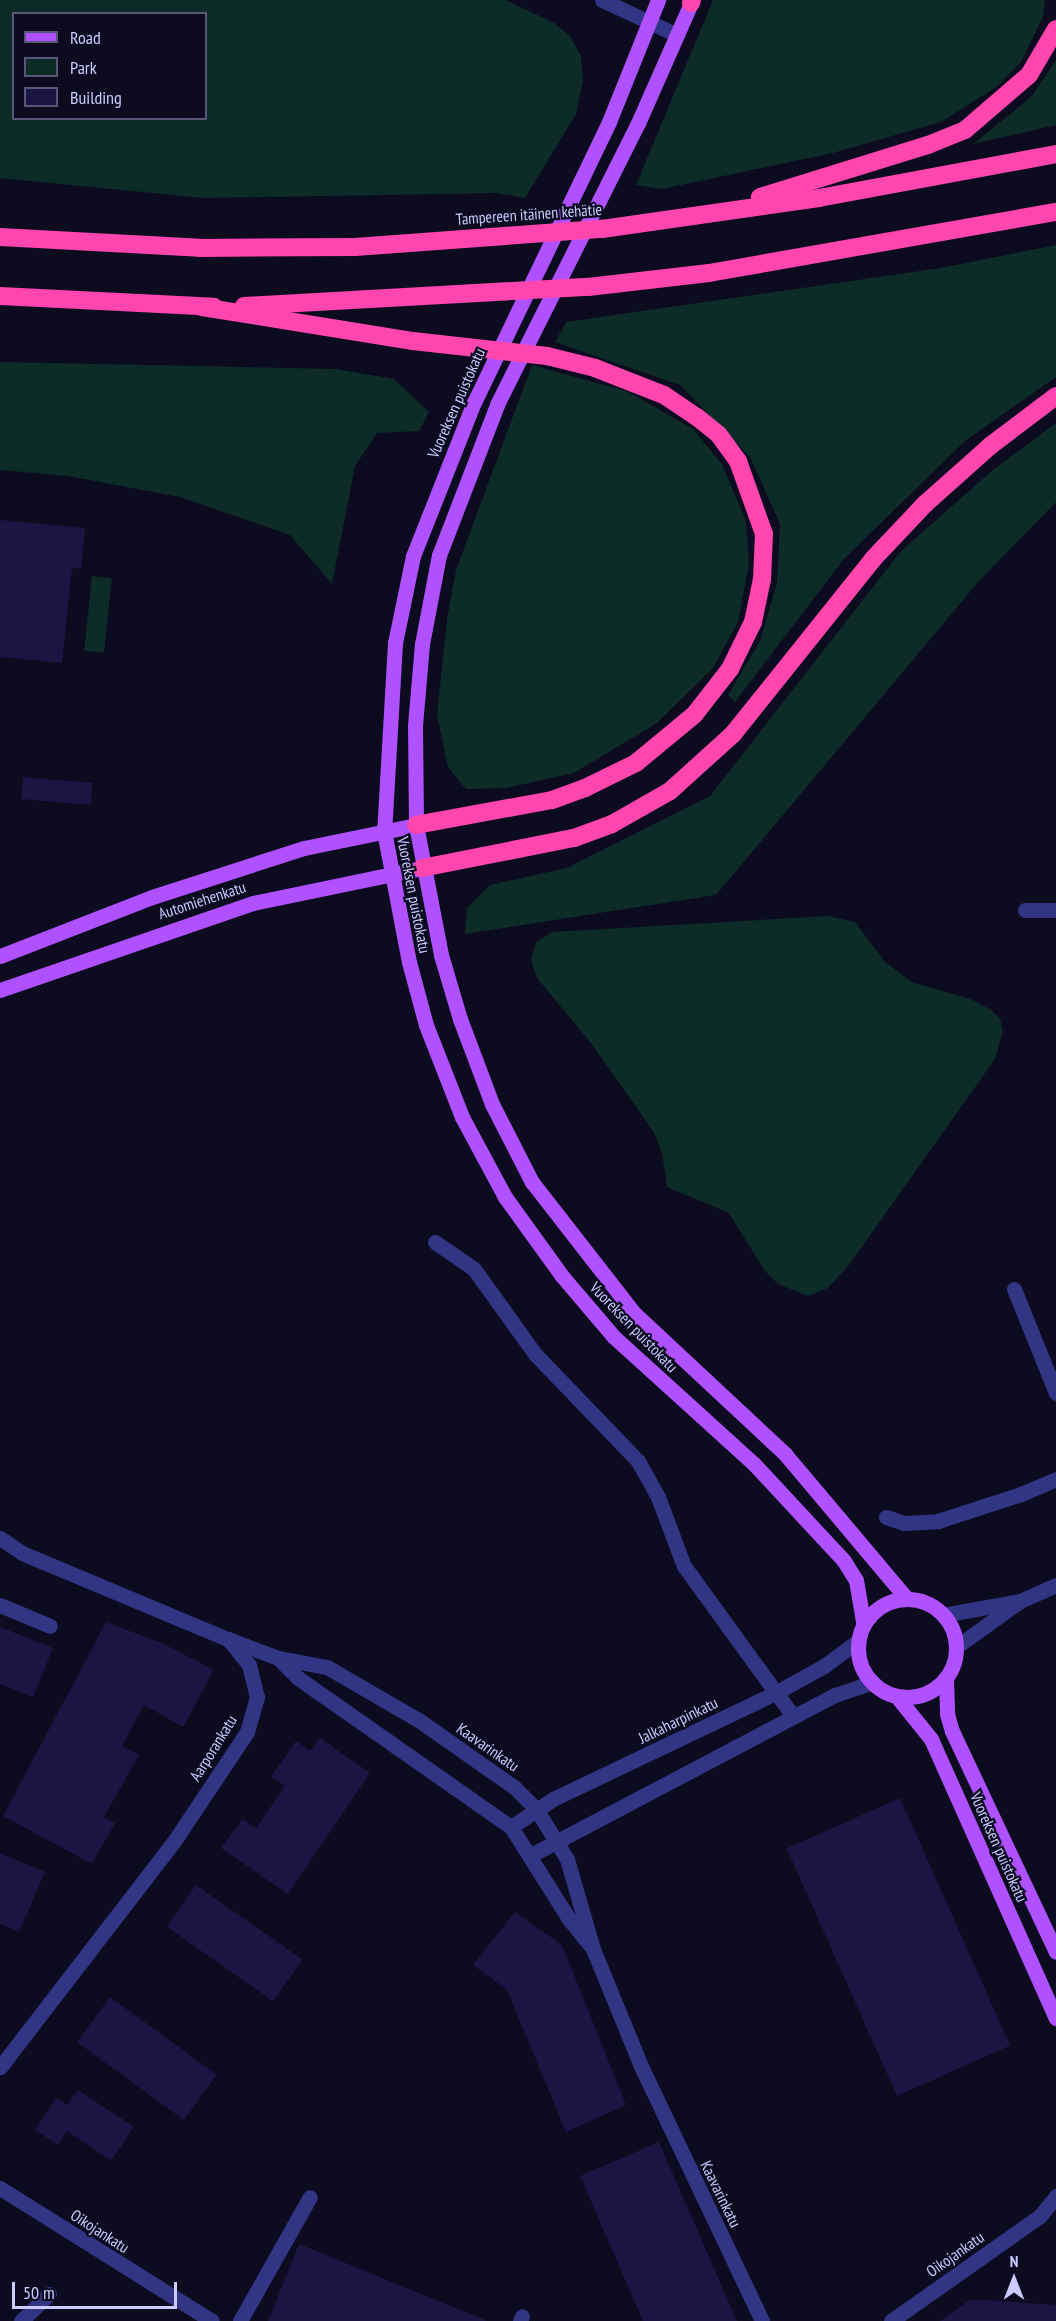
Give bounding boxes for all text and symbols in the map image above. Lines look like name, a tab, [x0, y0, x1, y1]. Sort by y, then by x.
legend	[12, 12, 207, 120]
text: Road	[70, 26, 101, 49]
text: Park	[70, 56, 97, 79]
text: Building	[70, 86, 122, 109]
street label: Tampereen itäinen kehätie	[455, 199, 603, 229]
street label: Vuoreksen puistokatu	[423, 345, 489, 461]
street label: Vuoreksen puistokatu	[393, 835, 435, 955]
street label: Automiehenkatu	[156, 877, 248, 923]
street label: Vuoreksen puistokatu	[586, 1278, 682, 1376]
street label: Jalkaharpinkatu	[635, 1693, 721, 1747]
street label: Aarporankatu	[185, 1712, 241, 1784]
street label: Kaavarinkatu	[453, 1719, 523, 1775]
street label: Vuoreksen puistokatu	[966, 1789, 1032, 1905]
street label: Kaavarinkatu	[697, 2158, 745, 2230]
street label: Oikojankatu	[67, 2205, 133, 2257]
street label: Oikojankatu	[922, 2227, 988, 2281]
north arrow	[984, 2249, 1044, 2309]
text: N	[1010, 2251, 1018, 2271]
scale bar	[15, 2270, 180, 2308]
text: 50 m	[23, 2281, 55, 2304]

